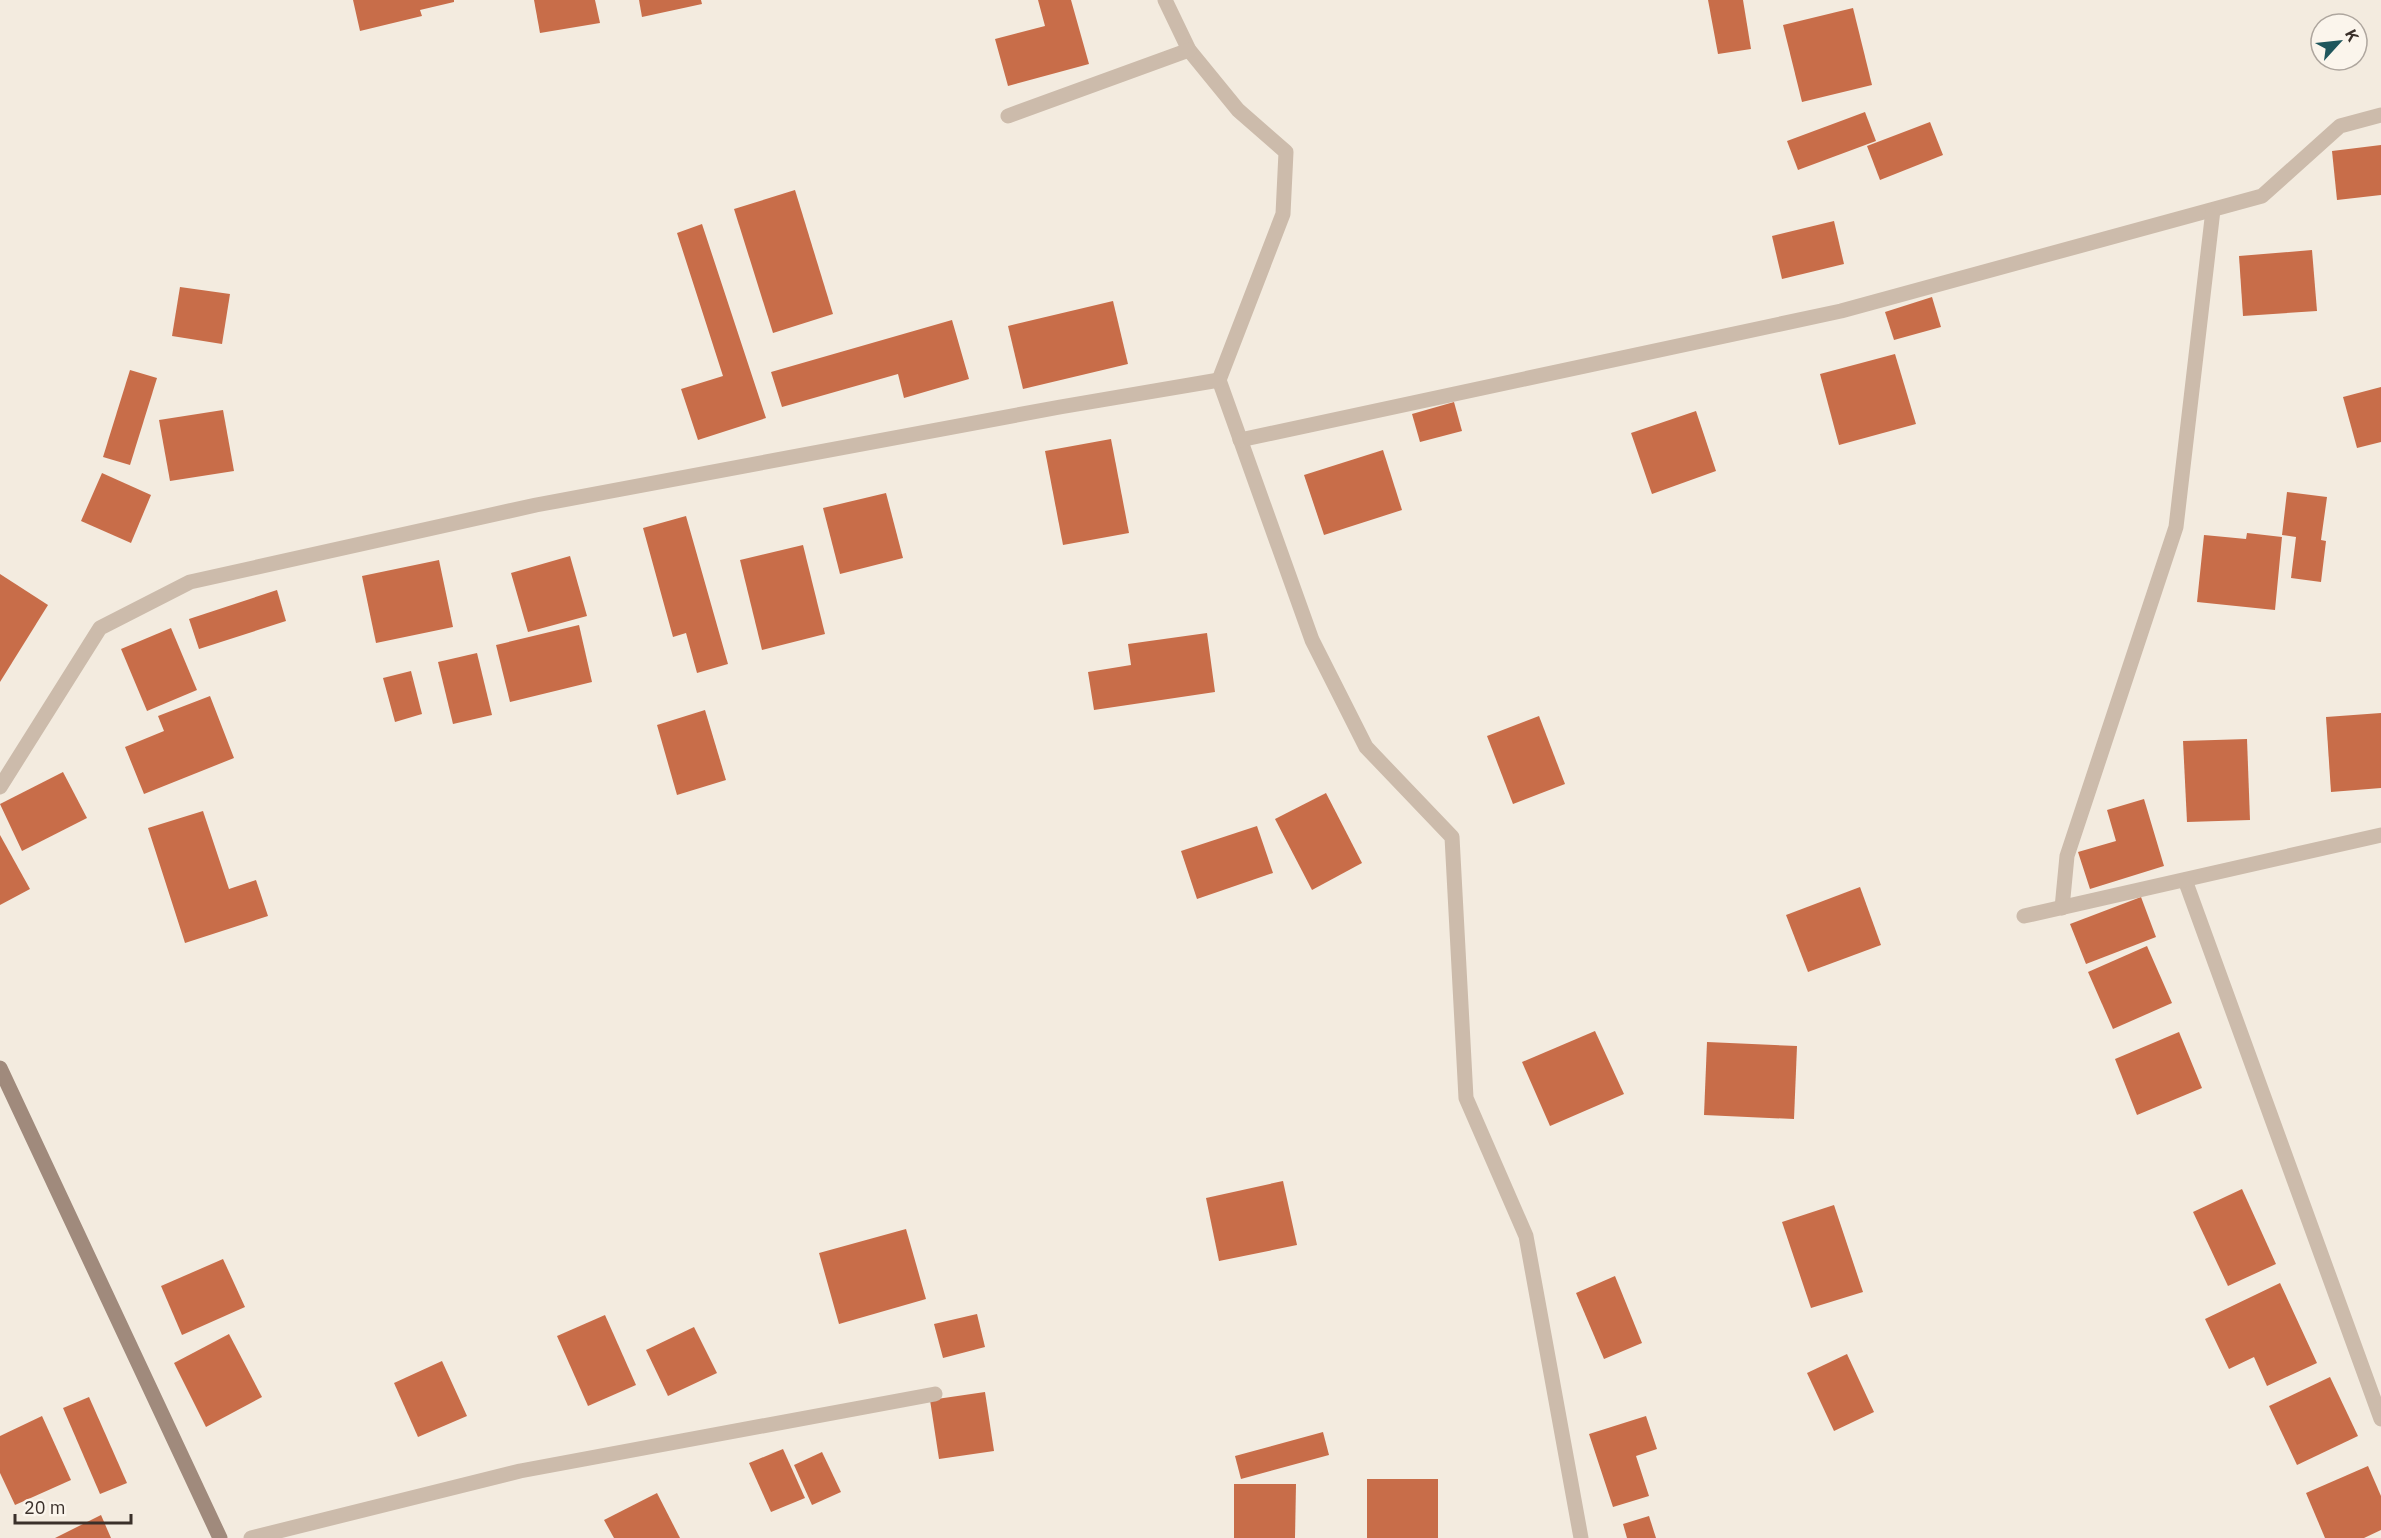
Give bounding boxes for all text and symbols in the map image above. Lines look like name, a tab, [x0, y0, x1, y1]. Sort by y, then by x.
north arrow	[2309, 12, 2369, 72]
text: K	[2341, 26, 2364, 45]
scale bar	[15, 1487, 130, 1525]
text: 20 m	[24, 1496, 66, 1519]

